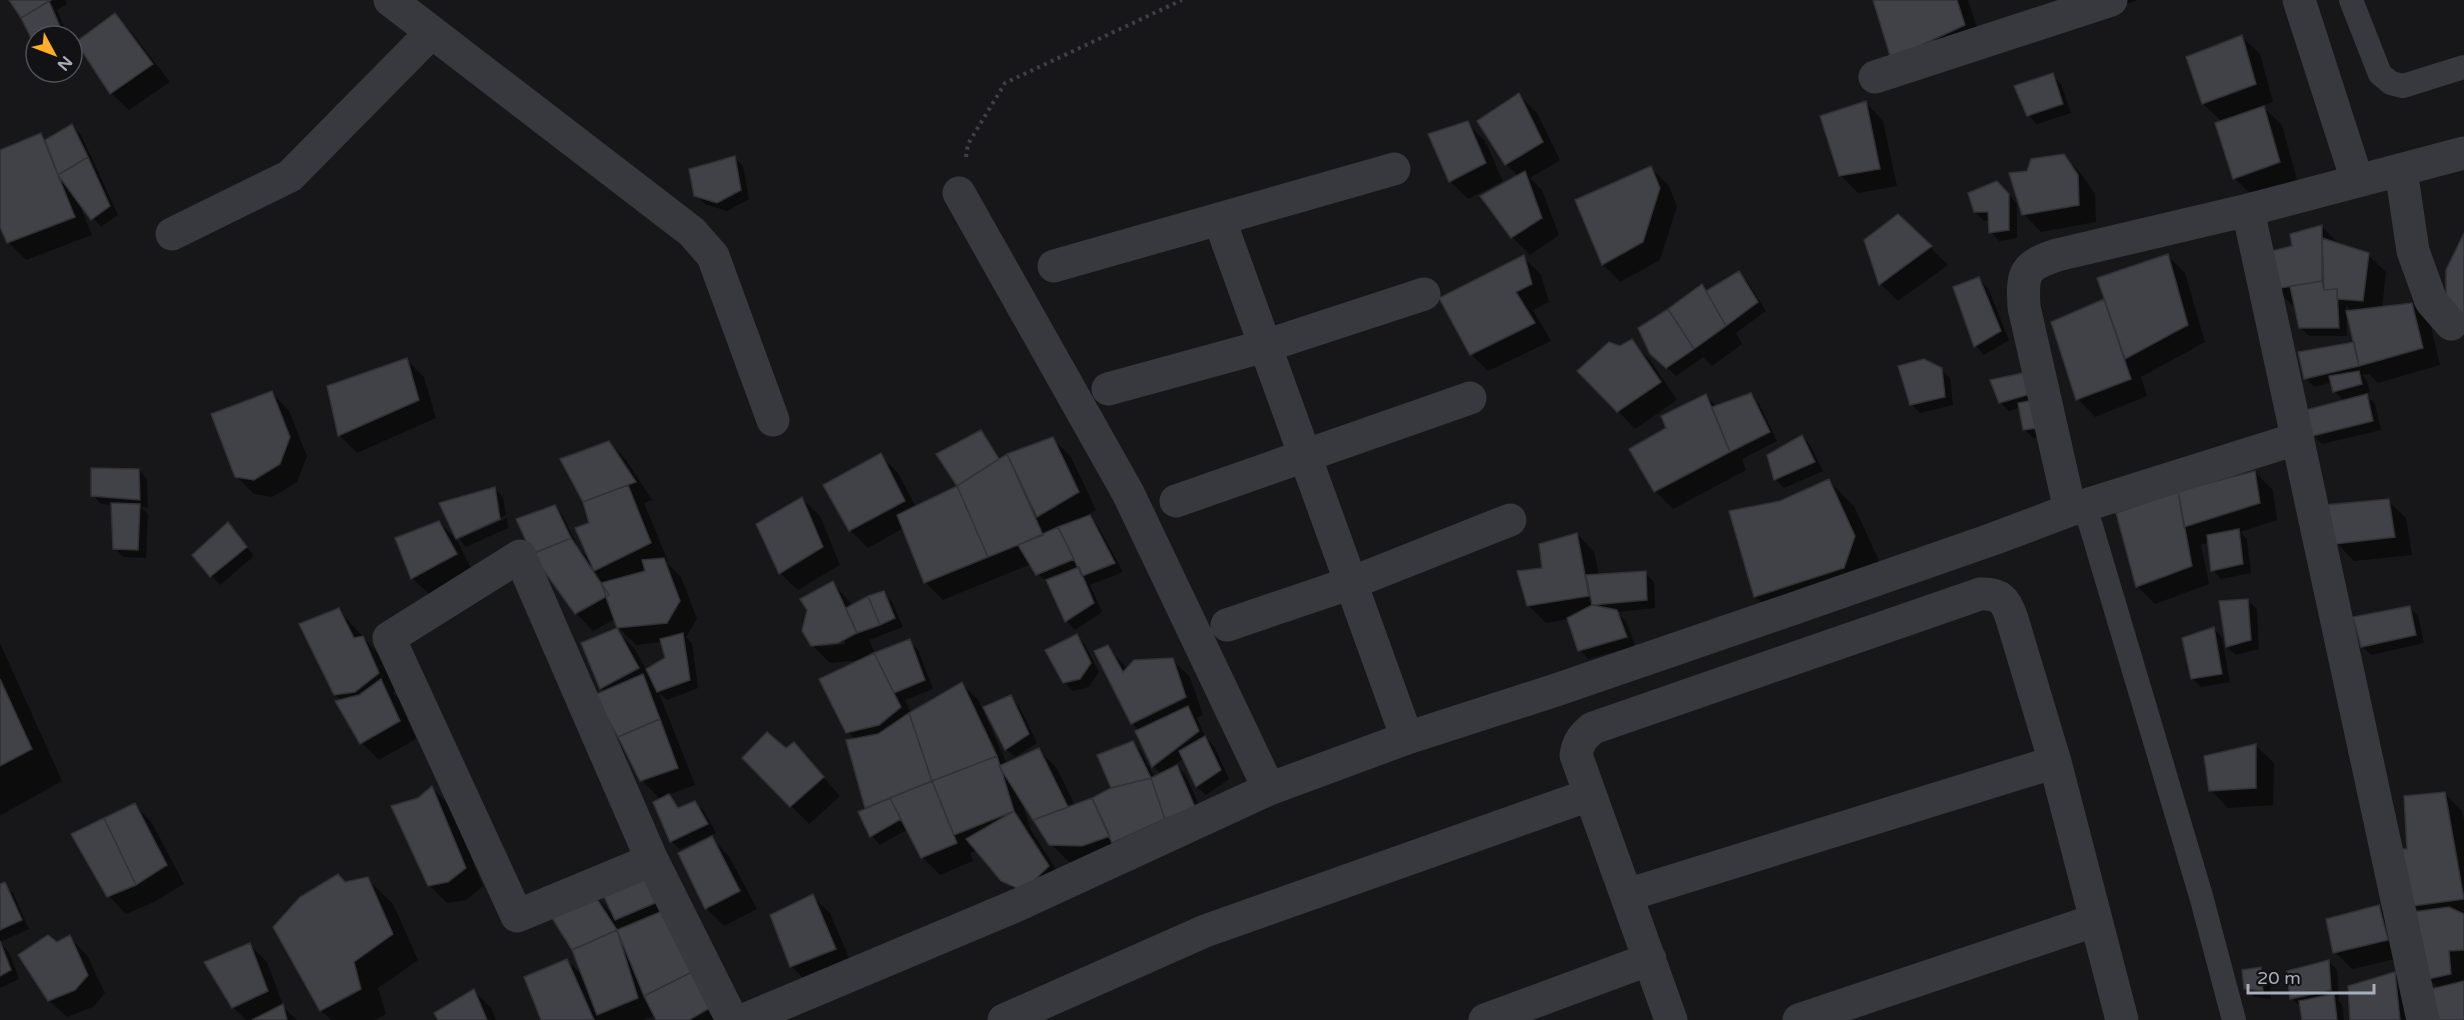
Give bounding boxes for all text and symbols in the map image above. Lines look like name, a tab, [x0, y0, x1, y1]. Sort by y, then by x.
north arrow	[24, 24, 84, 84]
text: N	[53, 52, 76, 75]
scale bar	[2248, 957, 2374, 995]
text: 20 m	[2257, 967, 2301, 989]

